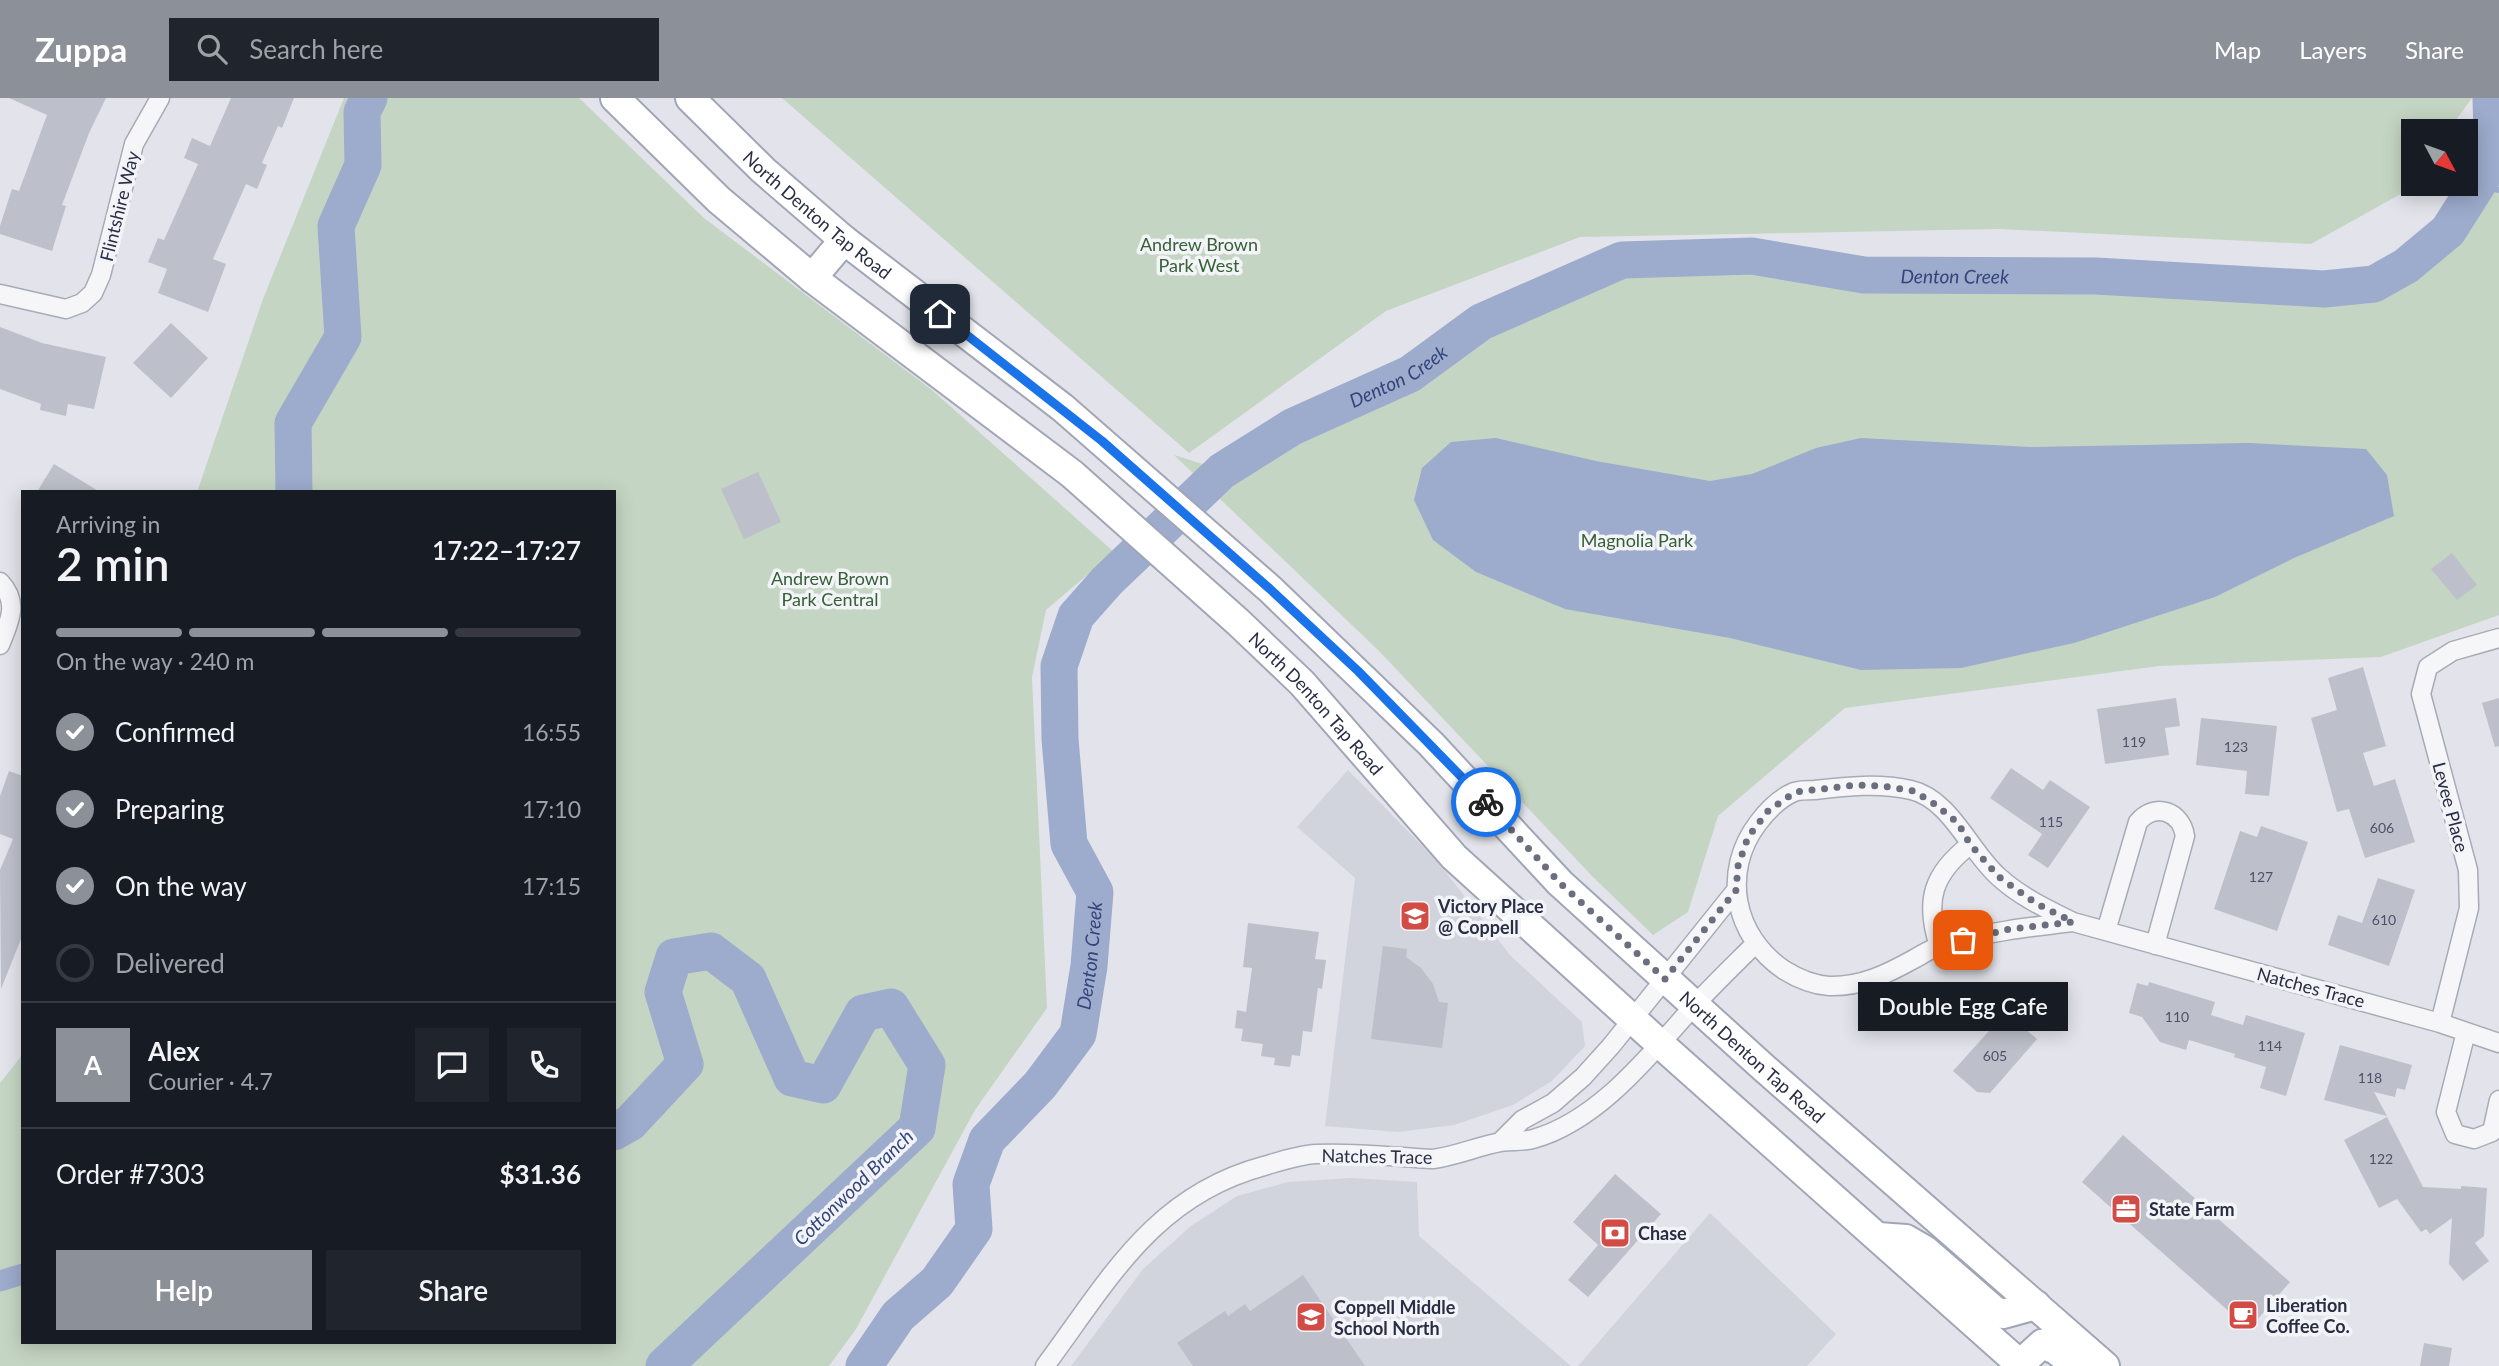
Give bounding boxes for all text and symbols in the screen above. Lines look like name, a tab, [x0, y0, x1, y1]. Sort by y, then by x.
search box	[169, 18, 659, 81]
text: Zuppa	[35, 29, 127, 69]
icon: search	[193, 30, 231, 68]
text: Search here	[249, 33, 383, 65]
text: Map	[2214, 35, 2261, 64]
text: Layers	[2299, 35, 2367, 64]
text: Share	[2405, 35, 2464, 64]
north arrow	[2401, 119, 2478, 196]
map controls	[2401, 119, 2478, 196]
street label: North Denton Tap Road	[739, 146, 896, 283]
street label: Flintshire Way	[95, 148, 143, 263]
park label: Andrew Brown Park West	[1140, 233, 1258, 276]
water label: Denton Creek	[1900, 264, 2010, 287]
pin	[910, 284, 970, 344]
icon: home	[921, 295, 959, 333]
water label: Denton Creek	[1345, 339, 1452, 411]
text: Arriving in	[56, 510, 160, 538]
park label: Magnolia Park	[1581, 529, 1694, 551]
text: 17:22–17:27	[432, 534, 581, 566]
text: 2 min	[56, 536, 170, 591]
park label: Andrew Brown Park Central	[771, 567, 889, 610]
street label: North Denton Tap Road	[1244, 627, 1388, 779]
text: On the way · 240 m	[56, 647, 255, 675]
icon: check	[56, 713, 94, 751]
text: Confirmed	[115, 716, 235, 748]
text: 16:55	[522, 718, 581, 746]
house number: 119	[2122, 733, 2146, 750]
house number: 123	[2224, 738, 2248, 755]
street label: Levee Place	[2428, 760, 2474, 854]
courier	[1451, 767, 1521, 837]
icon: bike	[1467, 783, 1505, 821]
icon: check	[56, 790, 94, 828]
text: Preparing	[115, 793, 224, 825]
text: 17:10	[522, 795, 581, 823]
house number: 115	[2039, 813, 2063, 830]
house number: 606	[2370, 819, 2394, 836]
icon: check	[56, 867, 94, 905]
house number: 127	[2249, 868, 2273, 885]
text: On the way	[115, 870, 247, 902]
text: 17:15	[522, 872, 581, 900]
place label: Victory Place @ Coppell	[1437, 895, 1544, 938]
school or university icon: Victory Place @ Coppell	[1398, 899, 1432, 933]
water label: Denton Creek	[1071, 900, 1106, 1011]
pin	[1933, 910, 1993, 970]
house number: 610	[2372, 911, 2396, 928]
icon: bag	[1944, 921, 1982, 959]
text: Delivered	[115, 947, 225, 979]
street label: Natches Trace	[2255, 962, 2367, 1012]
callout: Double Egg Cafe	[1858, 982, 2068, 1031]
street label: North Denton Tap Road	[1675, 986, 1830, 1127]
text: Double Egg Cafe	[1878, 992, 2048, 1020]
house number: 110	[2165, 1008, 2189, 1025]
button: chat	[415, 1028, 489, 1102]
button: phone	[507, 1028, 581, 1102]
text: Alex	[148, 1035, 200, 1067]
house number: 114	[2258, 1037, 2282, 1054]
house number: 605	[1983, 1047, 2007, 1064]
text: A	[84, 1049, 102, 1081]
text: Courier · 4.7	[148, 1067, 273, 1095]
house number: 118	[2358, 1069, 2382, 1086]
water label: Cottonwood Branch	[789, 1124, 917, 1250]
street label: Natches Trace	[1321, 1144, 1433, 1168]
house number: 122	[2369, 1150, 2393, 1167]
text: Order #7303	[56, 1158, 205, 1190]
text: $31.36	[499, 1158, 581, 1190]
office icon: State Farm	[2109, 1192, 2143, 1226]
place label: State Farm	[2149, 1198, 2235, 1220]
bank icon: Chase	[1598, 1216, 1632, 1250]
place label: Chase	[1638, 1222, 1687, 1244]
button: Help	[56, 1250, 312, 1330]
button: Share	[326, 1250, 581, 1330]
place label: Liberation Coffee Co.	[2266, 1294, 2350, 1337]
place label: Coppell Middle School North	[1334, 1296, 1456, 1339]
cafe icon: Liberation Coffee Co.	[2226, 1298, 2260, 1332]
school or university icon: Coppell Middle School North	[1294, 1300, 1328, 1334]

